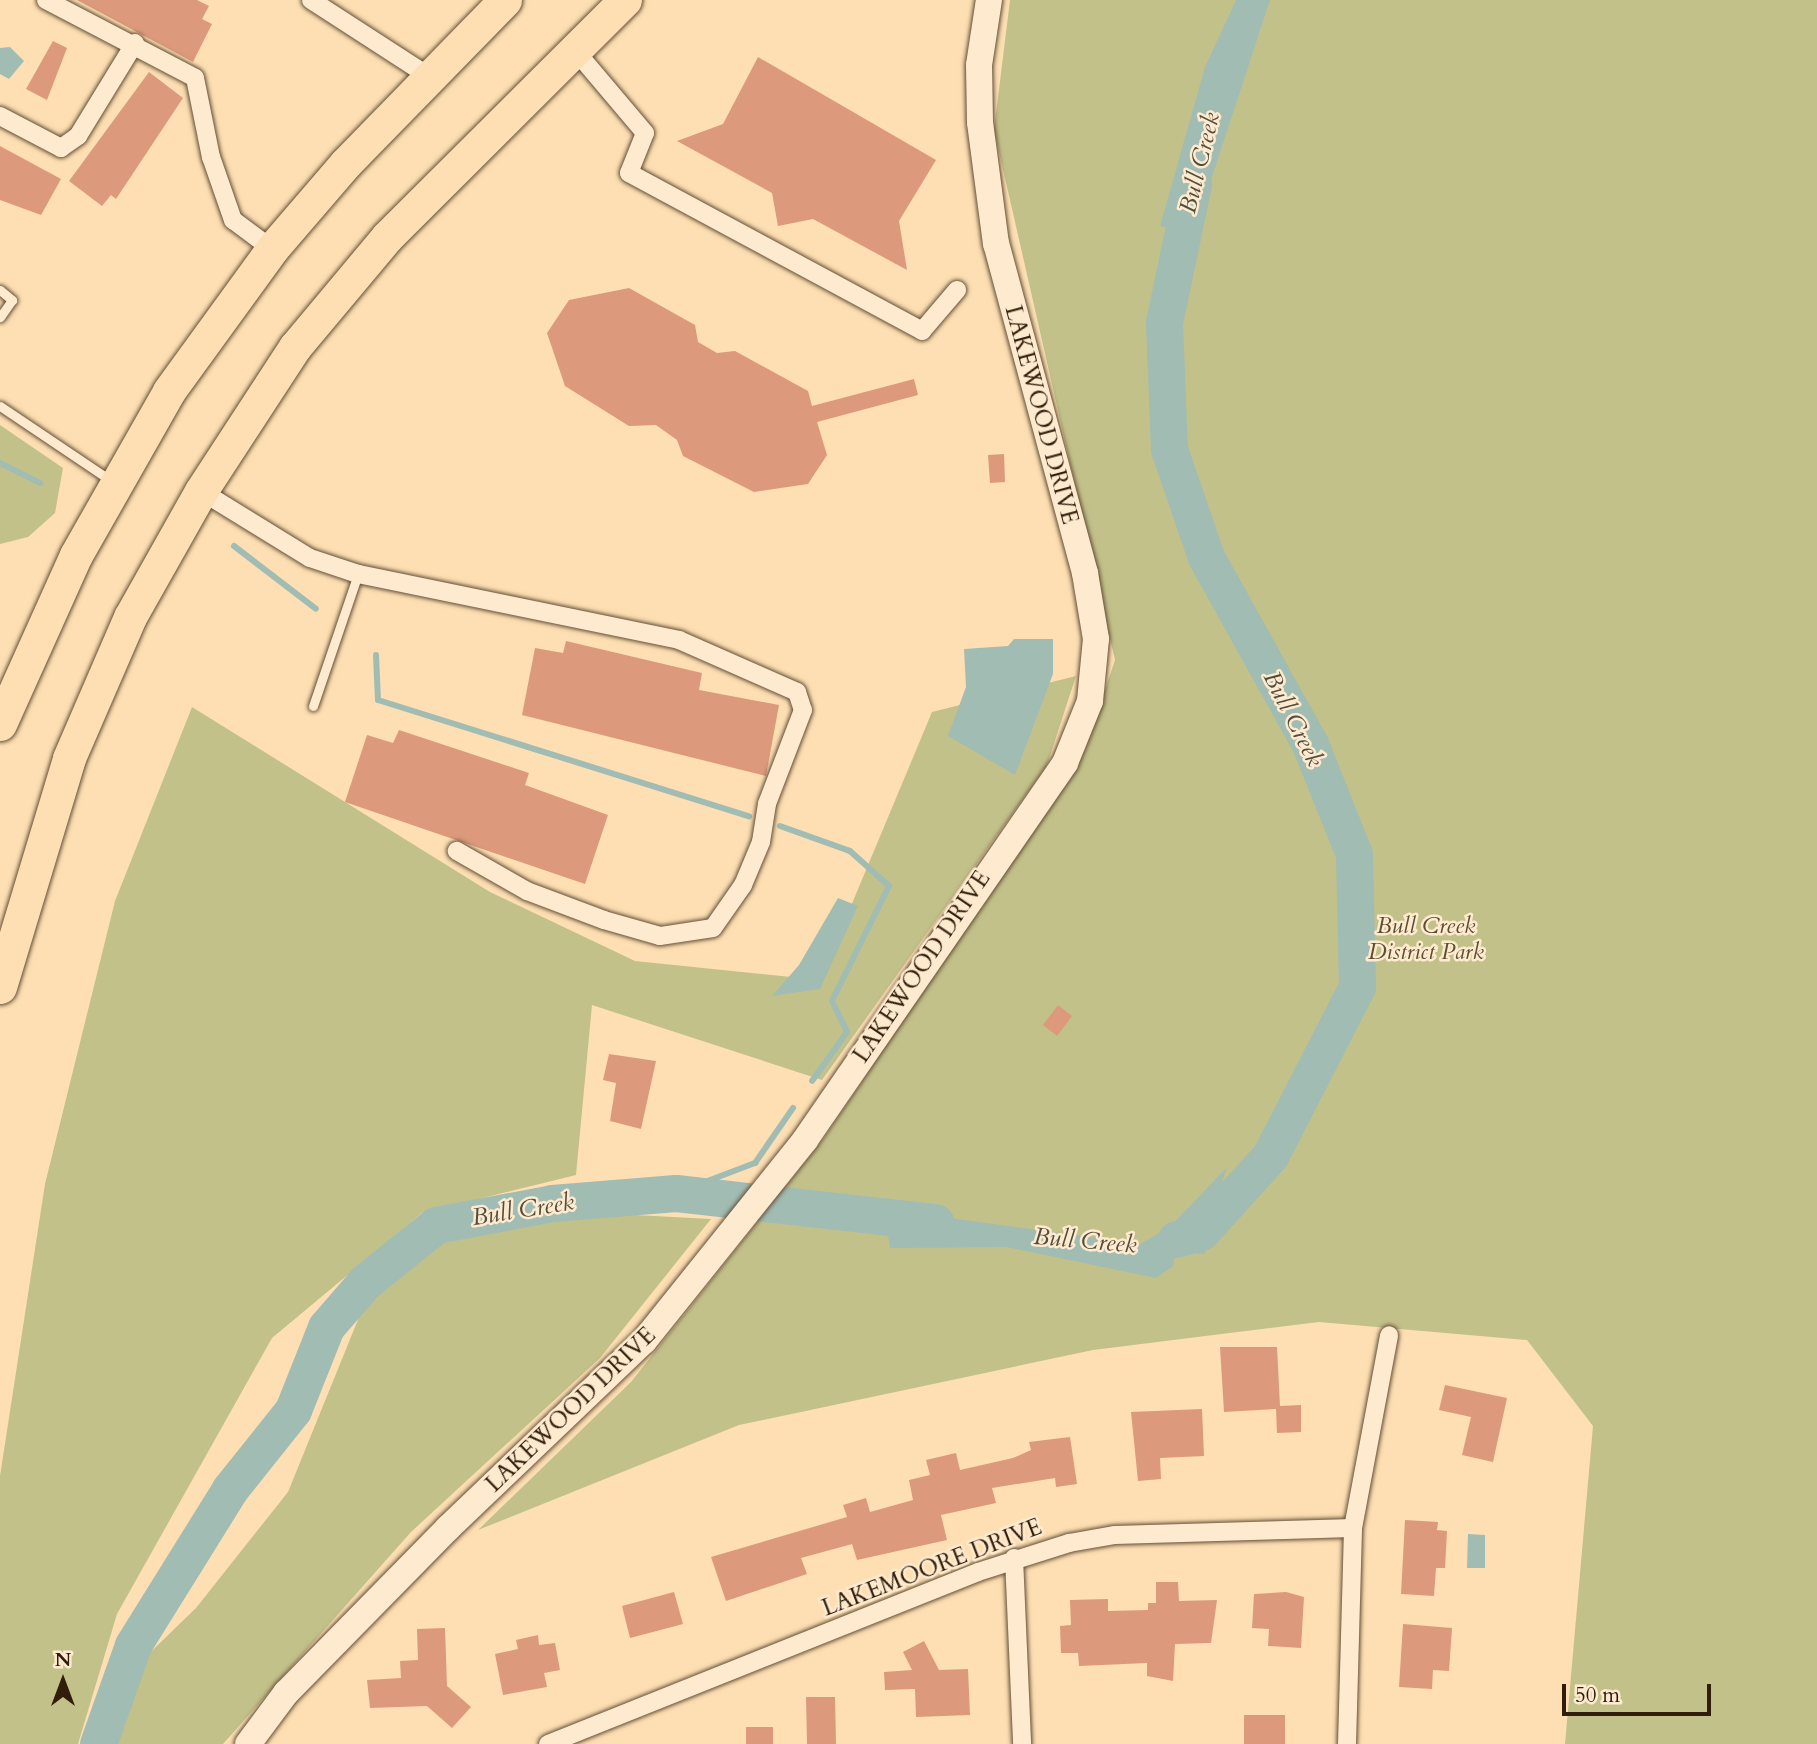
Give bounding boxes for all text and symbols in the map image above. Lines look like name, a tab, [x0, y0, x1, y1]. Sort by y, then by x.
water label: Bull Creek	[1174, 109, 1226, 217]
street label: LAKEWOOD DRIVE	[999, 303, 1083, 527]
water label: Bull Creek	[1257, 667, 1329, 771]
street label: LAKEWOOD DRIVE	[848, 866, 996, 1068]
park label: Bull Creek District Park	[1368, 912, 1484, 966]
water label: Bull Creek	[470, 1188, 576, 1232]
water label: Bull Creek	[1032, 1222, 1138, 1260]
street label: LAKEWOOD DRIVE	[480, 1322, 662, 1498]
street label: LAKEMOORE DRIVE	[818, 1513, 1046, 1623]
north arrow	[28, 1646, 98, 1716]
text: N	[55, 1647, 71, 1673]
scale bar	[1565, 1670, 1714, 1714]
text: 50 m	[1575, 1681, 1620, 1710]

